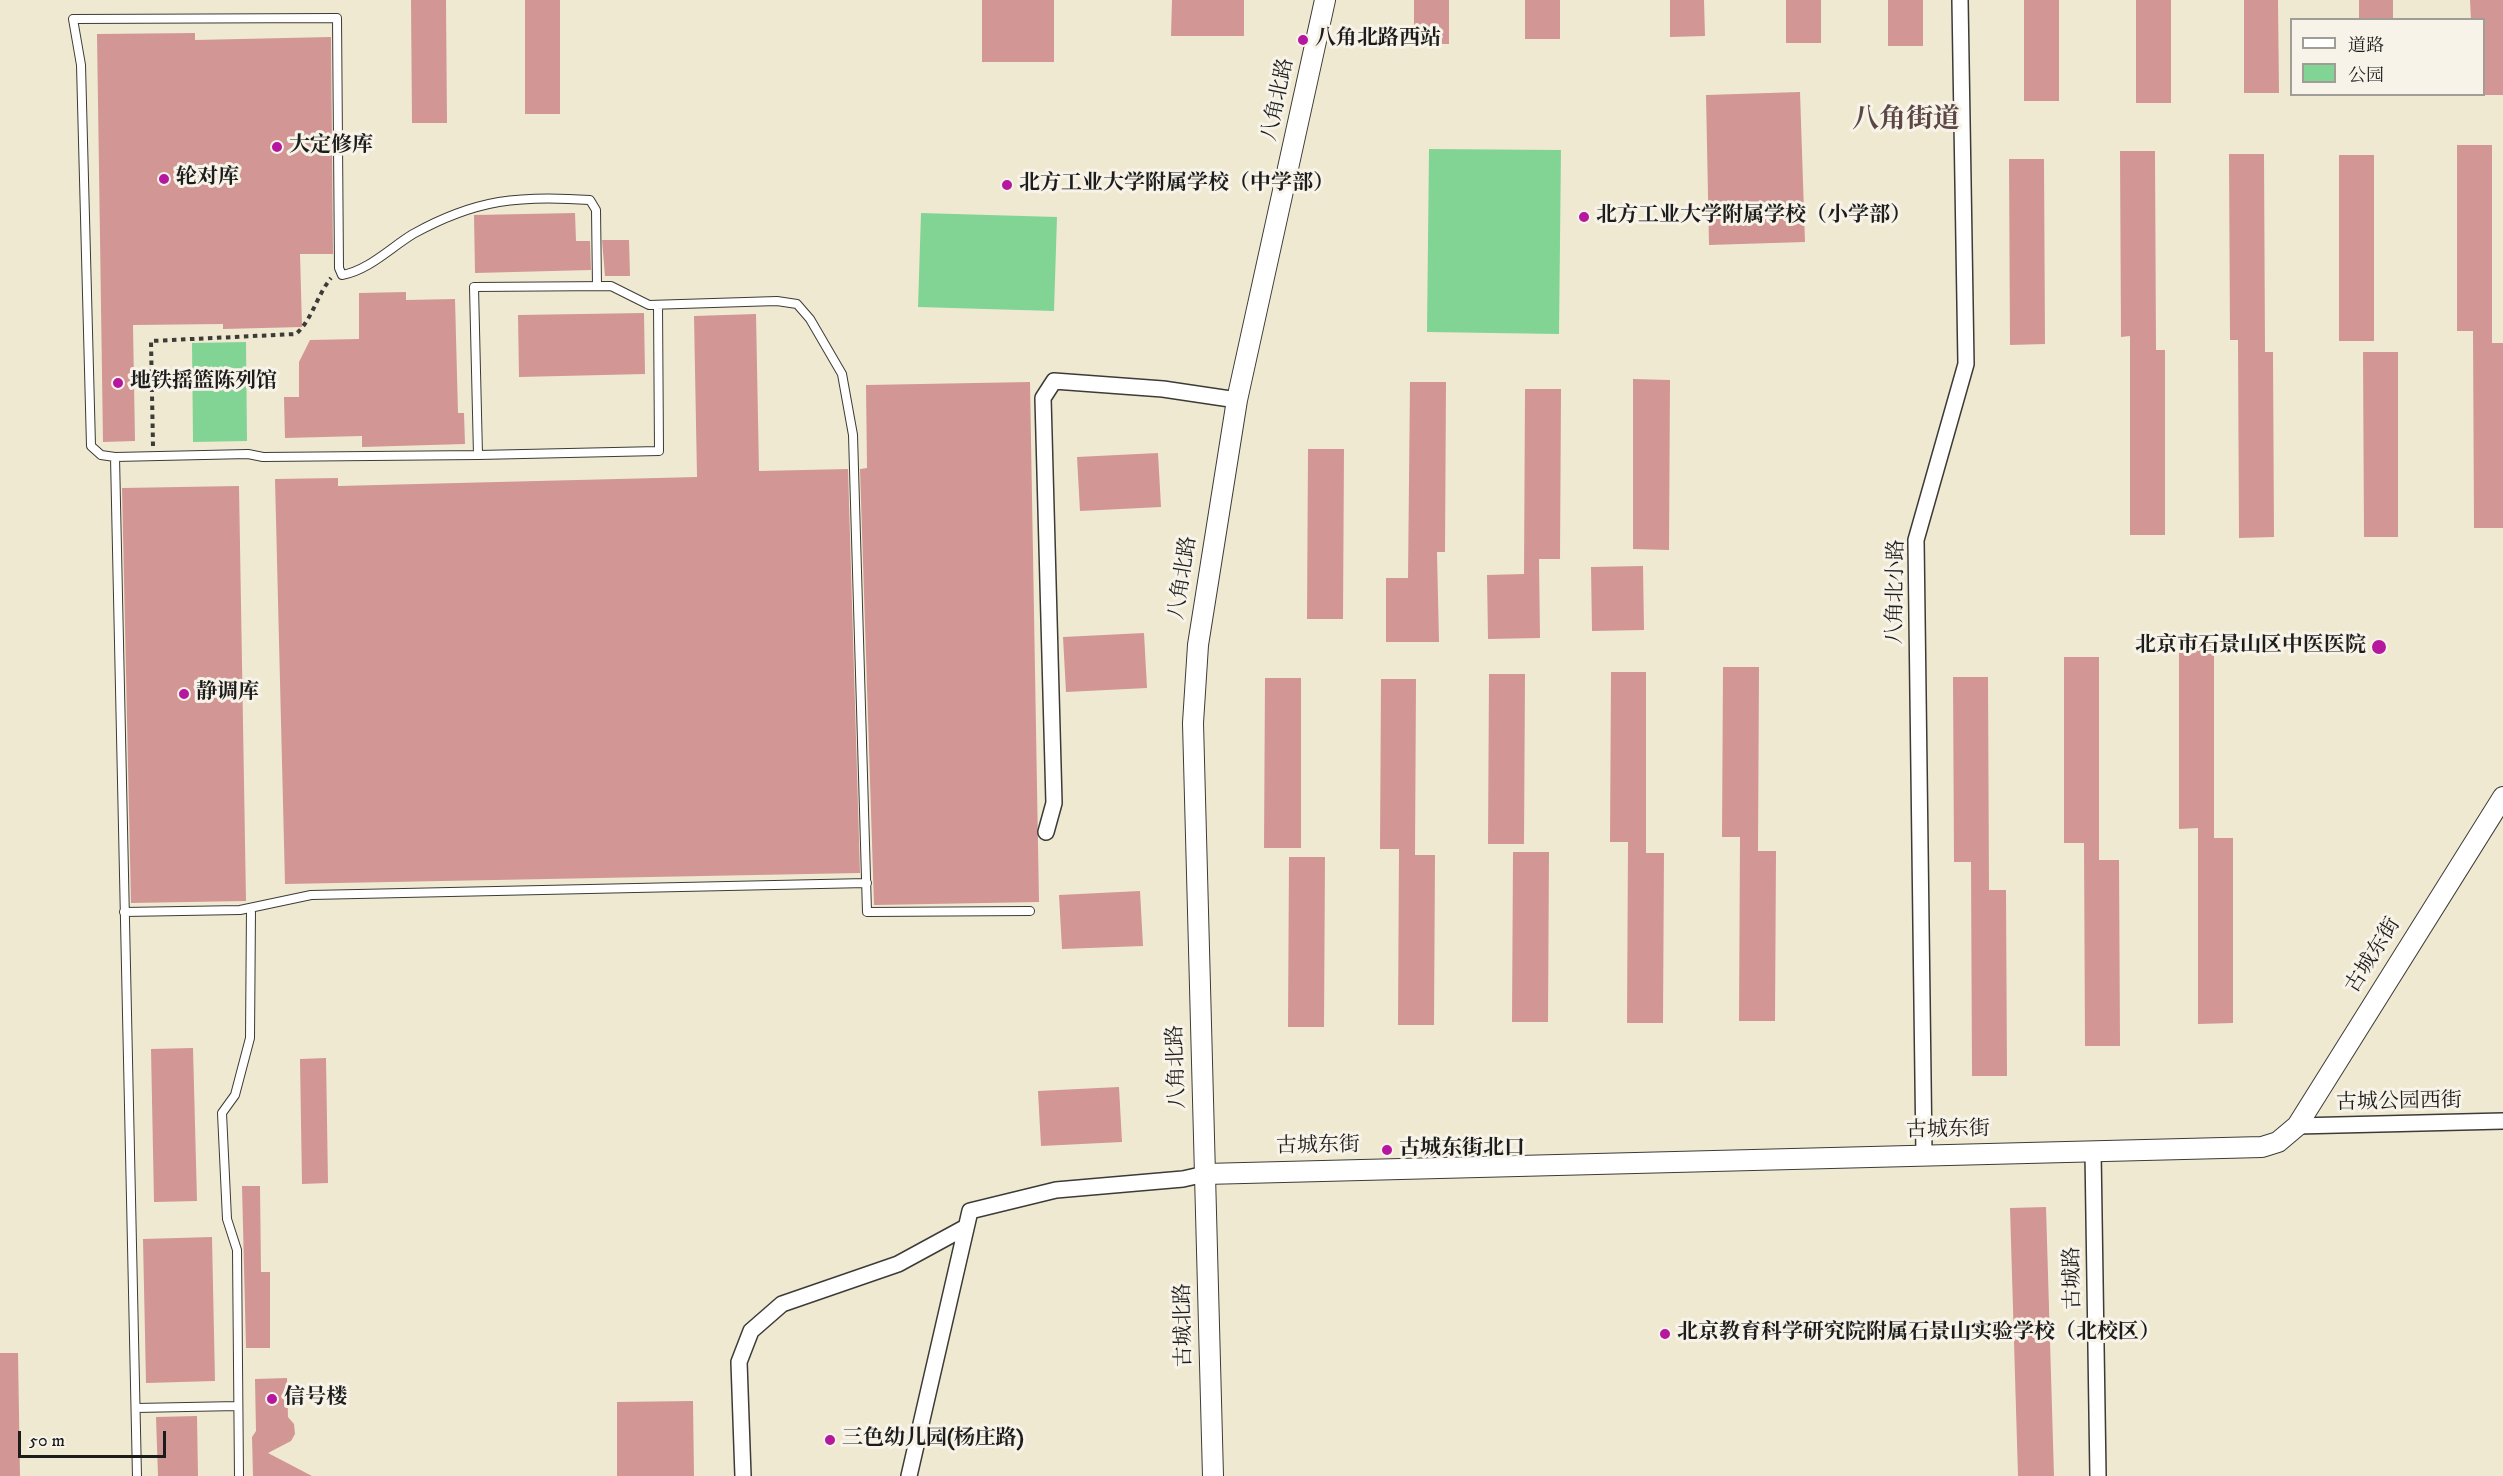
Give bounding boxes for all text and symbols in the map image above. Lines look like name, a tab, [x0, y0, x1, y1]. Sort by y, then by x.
legend	[2290, 18, 2485, 96]
place label: 八角北路西站	[1315, 27, 1441, 53]
marker: 八角北路西站	[1296, 33, 1310, 47]
text: 道路	[2348, 35, 2384, 57]
street label: 八角北路	[1258, 56, 1300, 144]
text: 公园	[2348, 65, 2384, 87]
district label: 八角街道	[1852, 105, 1960, 137]
place label: 大定修库	[289, 134, 373, 160]
marker: 大定修库	[270, 140, 284, 154]
place label: 轮对库	[176, 166, 239, 192]
marker: 轮对库	[157, 172, 171, 186]
place label: 北方工业大学附属学校（中学部）	[1019, 172, 1334, 198]
marker: 北方工业大学附属学校（中学部）	[1000, 178, 1014, 192]
place label: 北方工业大学附属学校（小学部）	[1596, 204, 1911, 230]
marker: 北方工业大学附属学校（小学部）	[1577, 210, 1591, 224]
place label: 地铁摇篮陈列馆	[130, 370, 277, 396]
marker: 地铁摇篮陈列馆	[111, 376, 125, 390]
street label: 八角北路	[1165, 535, 1203, 621]
street label: 八角北小路	[1883, 539, 1911, 645]
place label: 北京市石景山区中医医院	[2135, 634, 2366, 660]
marker: 北京市石景山区中医医院	[2370, 638, 2388, 656]
place label: 静调库	[196, 681, 259, 707]
marker: 静调库	[177, 687, 191, 701]
street label: 古城东街	[2341, 914, 2407, 998]
street label: 八角北路	[1164, 1025, 1192, 1109]
street label: 古城公园西街	[2336, 1089, 2462, 1117]
street label: 古城东街	[1906, 1118, 1990, 1144]
street label: 古城东街	[1276, 1134, 1360, 1160]
place label: 古城东街北口	[1399, 1137, 1525, 1163]
marker: 古城东街北口	[1380, 1143, 1394, 1157]
street label: 古城路	[2061, 1246, 2087, 1310]
street label: 古城北路	[1172, 1283, 1198, 1367]
place label: 北京教育科学研究院附属石景山实验学校（北校区）	[1677, 1321, 2160, 1347]
marker: 北京教育科学研究院附属石景山实验学校（北校区）	[1658, 1327, 1672, 1341]
place label: 信号楼	[284, 1386, 347, 1412]
marker: 信号楼	[265, 1392, 279, 1406]
scale bar	[21, 1419, 170, 1457]
place label: 三色幼儿园(杨庄路)	[842, 1427, 1024, 1453]
text: 50 m	[29, 1430, 65, 1452]
marker: 三色幼儿园(杨庄路)	[823, 1433, 837, 1447]

